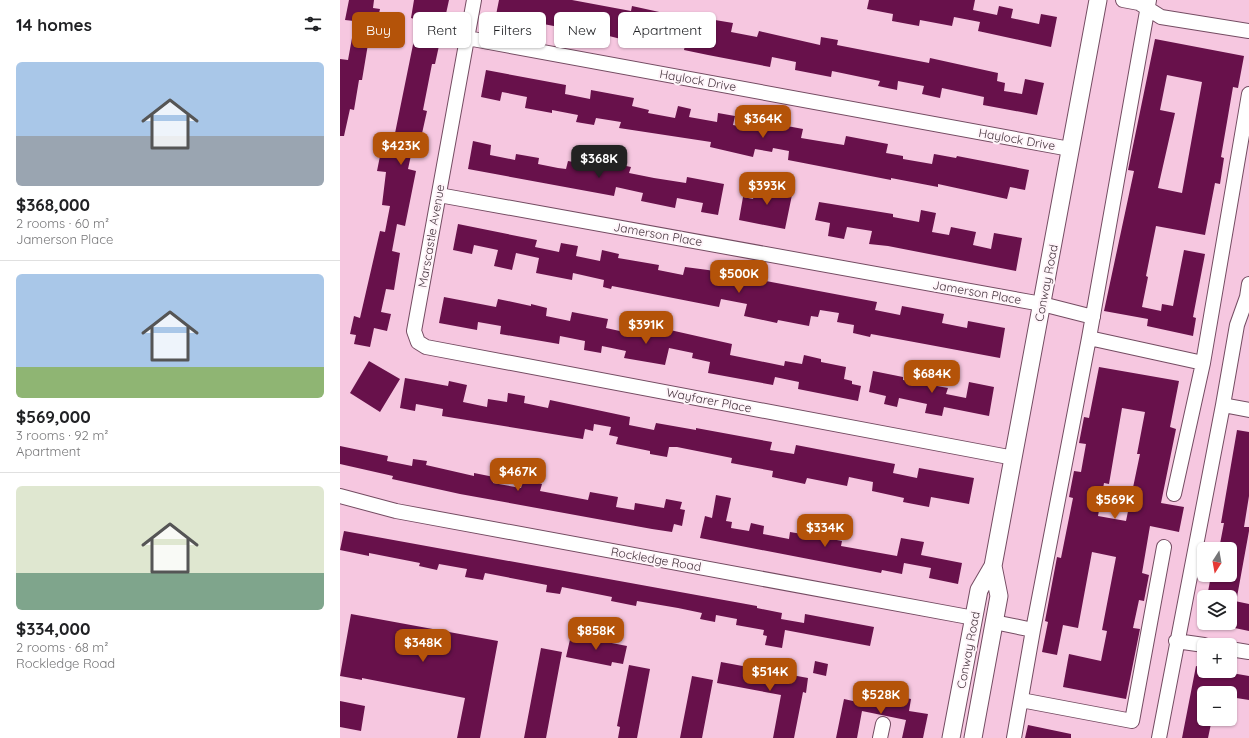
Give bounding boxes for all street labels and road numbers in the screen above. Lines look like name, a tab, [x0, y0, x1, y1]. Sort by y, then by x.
street label: Haylock Drive	[659, 66, 738, 94]
street label: Haylock Drive	[978, 125, 1057, 153]
street label: Marscastle Avenue	[415, 183, 447, 289]
street label: Jamerson Place	[613, 219, 704, 249]
street label: Conway Road	[1031, 243, 1061, 323]
street label: Jamerson Place	[932, 277, 1023, 307]
street label: Wayfarer Place	[665, 384, 753, 416]
street label: Rockledge Road	[610, 544, 702, 574]
street label: Conway Road	[953, 610, 983, 690]

